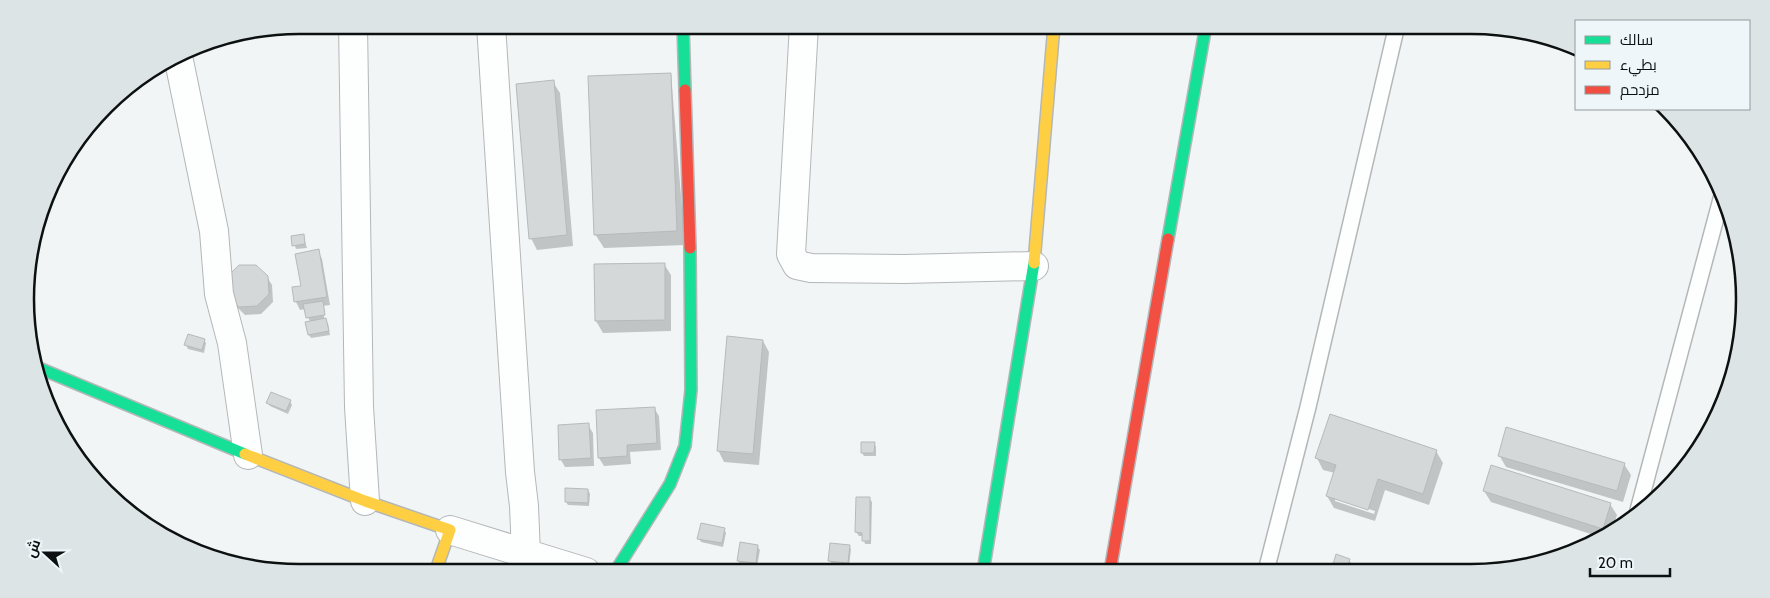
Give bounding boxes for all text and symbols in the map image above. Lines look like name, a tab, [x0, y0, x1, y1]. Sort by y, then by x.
legend	[1575, 20, 1750, 110]
text: سالك	[1620, 31, 1653, 49]
text: بطيء	[1620, 56, 1657, 77]
text: مزدحم	[1620, 81, 1660, 100]
north arrow	[20, 528, 70, 578]
text: ش	[21, 537, 44, 560]
scale bar	[1590, 546, 1670, 578]
text: 20 m	[1598, 554, 1633, 572]

